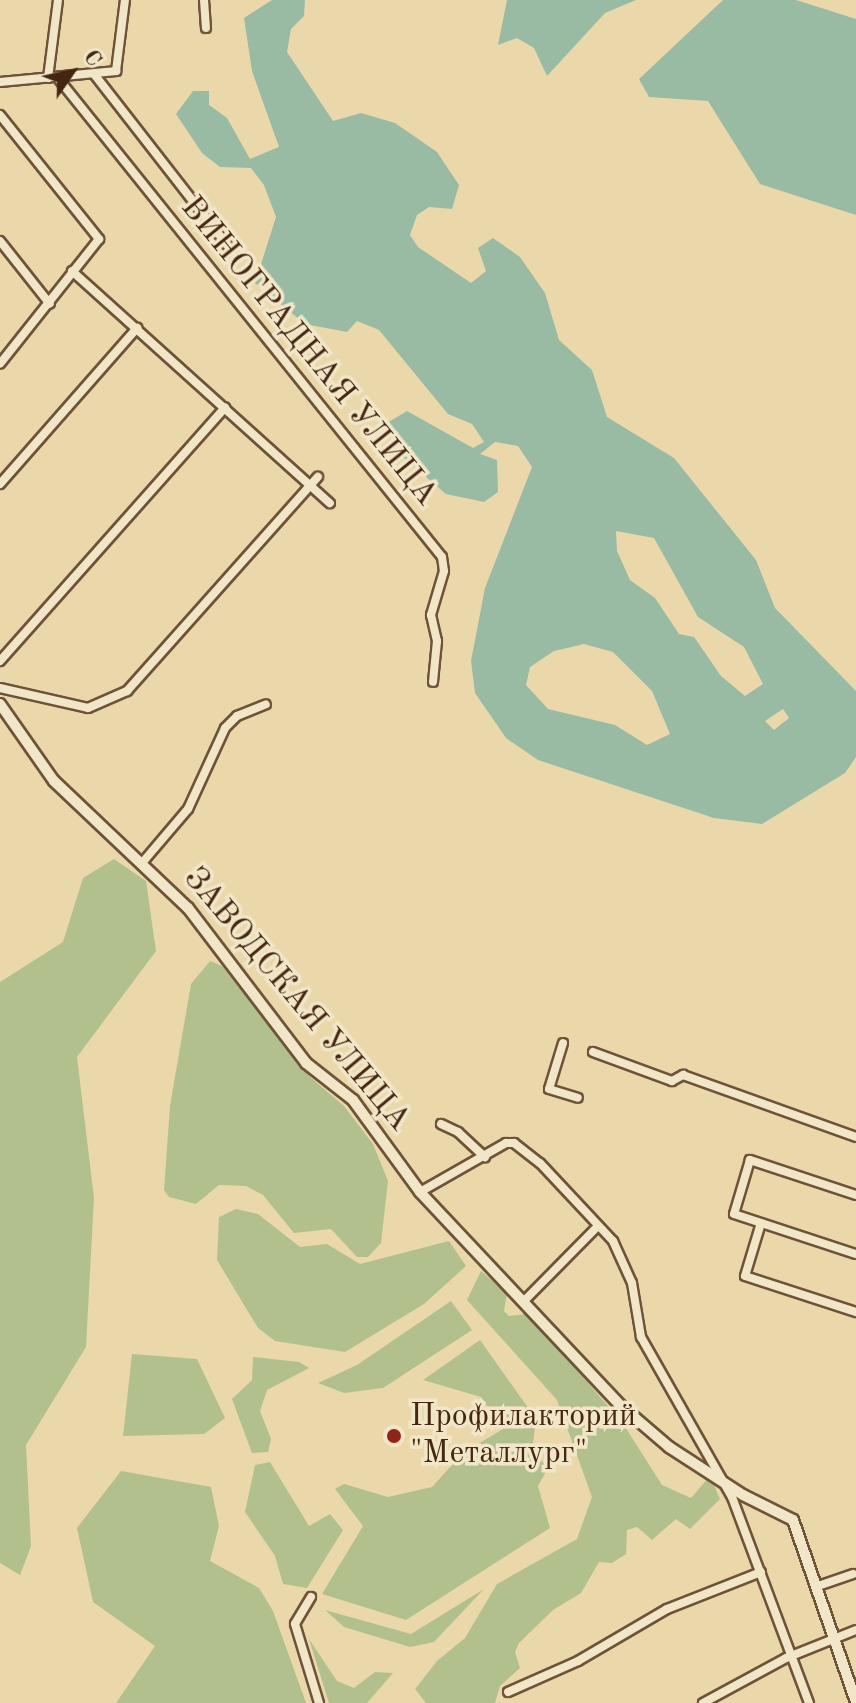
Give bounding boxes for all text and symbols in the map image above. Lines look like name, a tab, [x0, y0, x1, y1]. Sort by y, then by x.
north arrow	[32, 32, 112, 112]
text: С	[79, 46, 105, 71]
street label: ВИНОГРАДНАЯ УЛИЦА	[171, 190, 445, 514]
street label: ЗАВОДСКАЯ УЛИЦА	[174, 860, 418, 1140]
place label: Профилакторий "Металлург"	[410, 1399, 636, 1474]
marker: Профилакторий "Металлург"	[385, 1427, 403, 1445]

